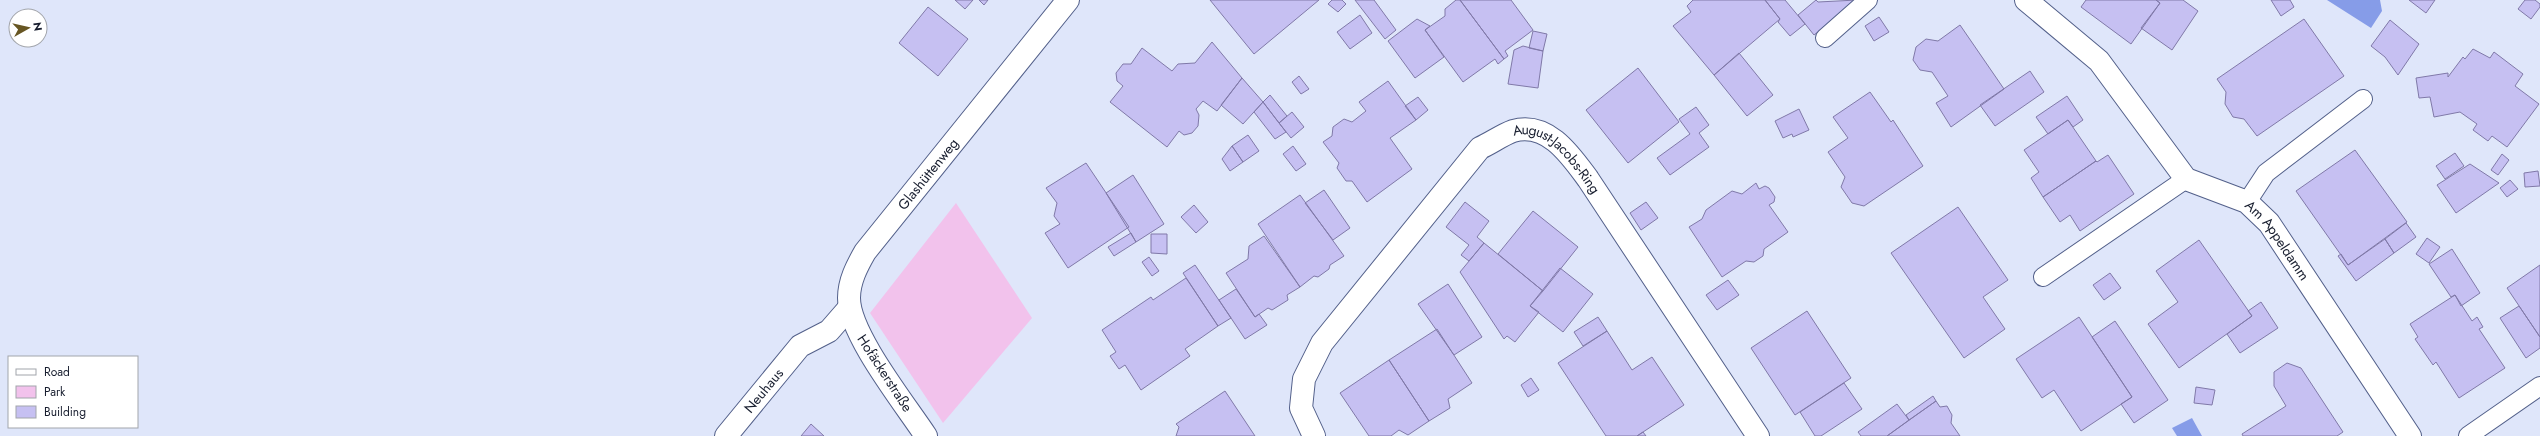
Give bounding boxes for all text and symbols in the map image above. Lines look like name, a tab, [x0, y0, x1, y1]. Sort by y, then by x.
north arrow	[8, 8, 48, 48]
text: N	[29, 21, 46, 32]
street label: August-Jacobs-Ring	[1511, 119, 1605, 198]
street label: Glashüttenweg	[893, 134, 963, 214]
street label: Am Appeldamm	[2241, 195, 2314, 284]
street label: Hofäckerstraße	[852, 330, 918, 416]
legend	[8, 356, 138, 428]
text: Road	[44, 363, 70, 381]
street label: Neuhaus	[739, 364, 788, 417]
text: Park	[44, 383, 66, 401]
text: Building	[44, 403, 86, 421]

